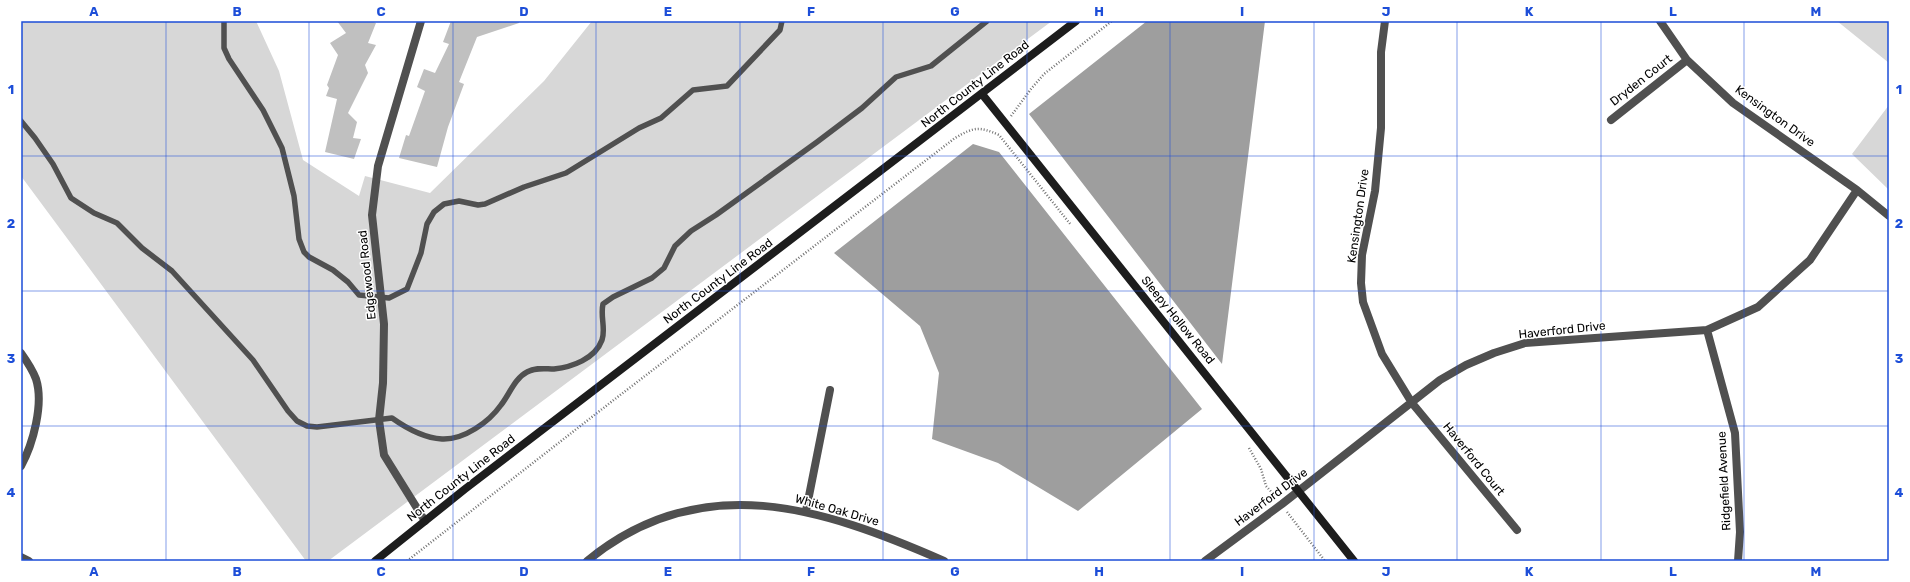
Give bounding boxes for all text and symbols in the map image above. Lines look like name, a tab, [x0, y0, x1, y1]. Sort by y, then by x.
text: A	[89, 4, 99, 19]
text: B	[232, 4, 242, 19]
text: C	[376, 4, 386, 19]
text: D	[519, 4, 529, 19]
text: E	[664, 4, 672, 19]
text: F	[807, 4, 815, 19]
text: G	[950, 4, 960, 19]
text: H	[1094, 4, 1104, 19]
text: I	[1240, 4, 1244, 19]
text: J	[1382, 4, 1390, 19]
text: K	[1525, 4, 1534, 19]
text: L	[1669, 4, 1677, 19]
text: M	[1811, 4, 1821, 19]
street label: North County Line Road	[918, 38, 1032, 130]
street label: Dryden Court	[1607, 51, 1675, 109]
text: 1	[8, 82, 14, 97]
street label: Kensington Drive	[1732, 82, 1818, 150]
text: 1	[1896, 82, 1902, 97]
street label: Kensington Drive	[1344, 168, 1372, 264]
text: 2	[7, 216, 15, 231]
text: 2	[1895, 216, 1903, 231]
street label: Edgewood Road	[355, 230, 379, 320]
street label: North County Line Road	[661, 235, 775, 327]
street label: Sleepy Hollow Road	[1138, 273, 1218, 367]
street label: Haverford Drive	[1518, 318, 1607, 342]
text: 3	[7, 351, 16, 366]
text: 3	[1895, 351, 1904, 366]
street label: Haverford Court	[1440, 420, 1508, 499]
street label: Ridgefield Avenue	[1714, 431, 1734, 531]
street label: North County Line Road	[404, 432, 518, 524]
street label: Haverford Drive	[1232, 465, 1310, 529]
text: 4	[7, 485, 16, 500]
text: 4	[1895, 485, 1904, 500]
street label: White Oak Drive	[793, 491, 881, 529]
text: A	[89, 564, 99, 579]
text: B	[232, 564, 242, 579]
text: C	[376, 564, 386, 579]
text: D	[519, 564, 529, 579]
text: E	[664, 564, 672, 579]
text: F	[807, 564, 815, 579]
text: G	[950, 564, 960, 579]
text: H	[1094, 564, 1104, 579]
text: I	[1240, 564, 1244, 579]
text: J	[1382, 564, 1390, 579]
text: K	[1525, 564, 1534, 579]
text: L	[1669, 564, 1677, 579]
text: M	[1811, 564, 1821, 579]

